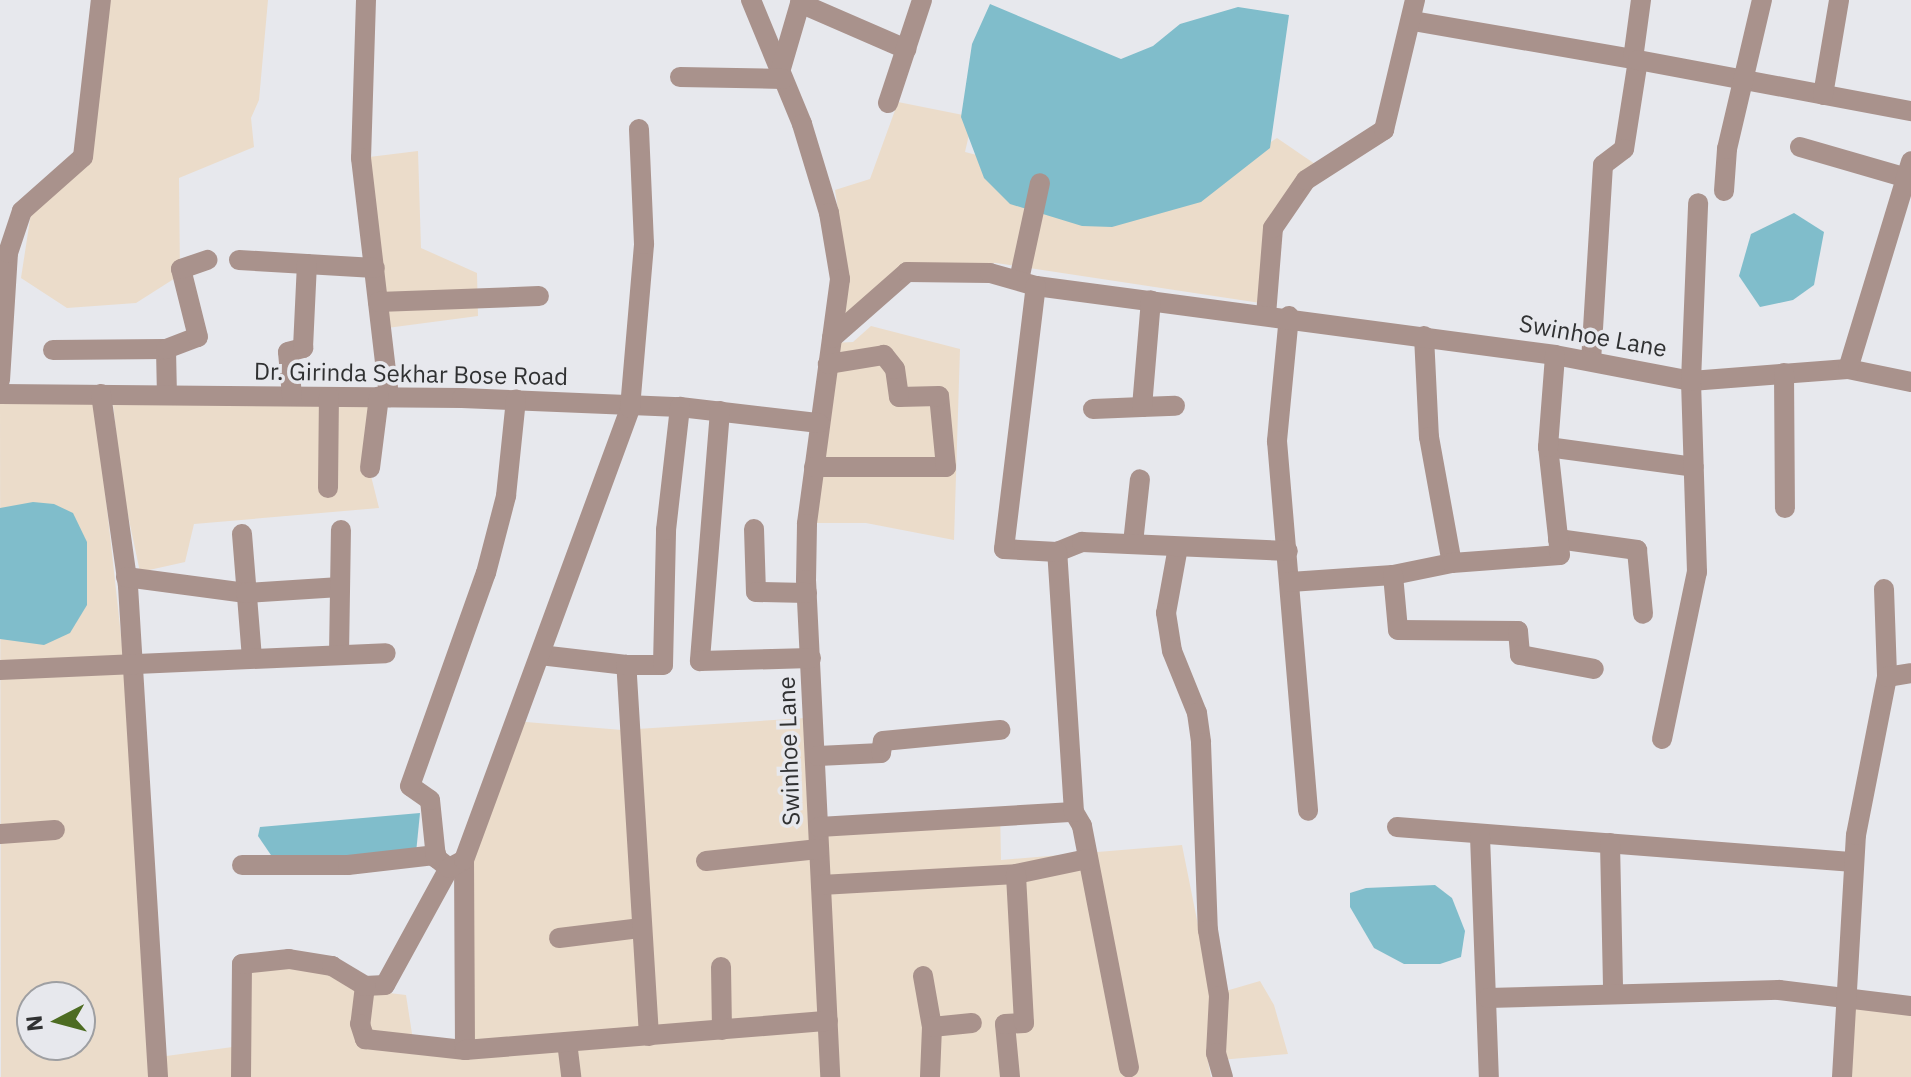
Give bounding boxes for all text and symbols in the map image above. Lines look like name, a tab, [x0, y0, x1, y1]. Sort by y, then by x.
street label: Swinhoe Lane	[1517, 309, 1669, 363]
street label: Dr. Girinda Sekhar Bose Road	[254, 357, 568, 391]
street label: Swinhoe Lane	[772, 676, 806, 826]
north arrow	[16, 981, 96, 1061]
text: N	[18, 1014, 49, 1033]

